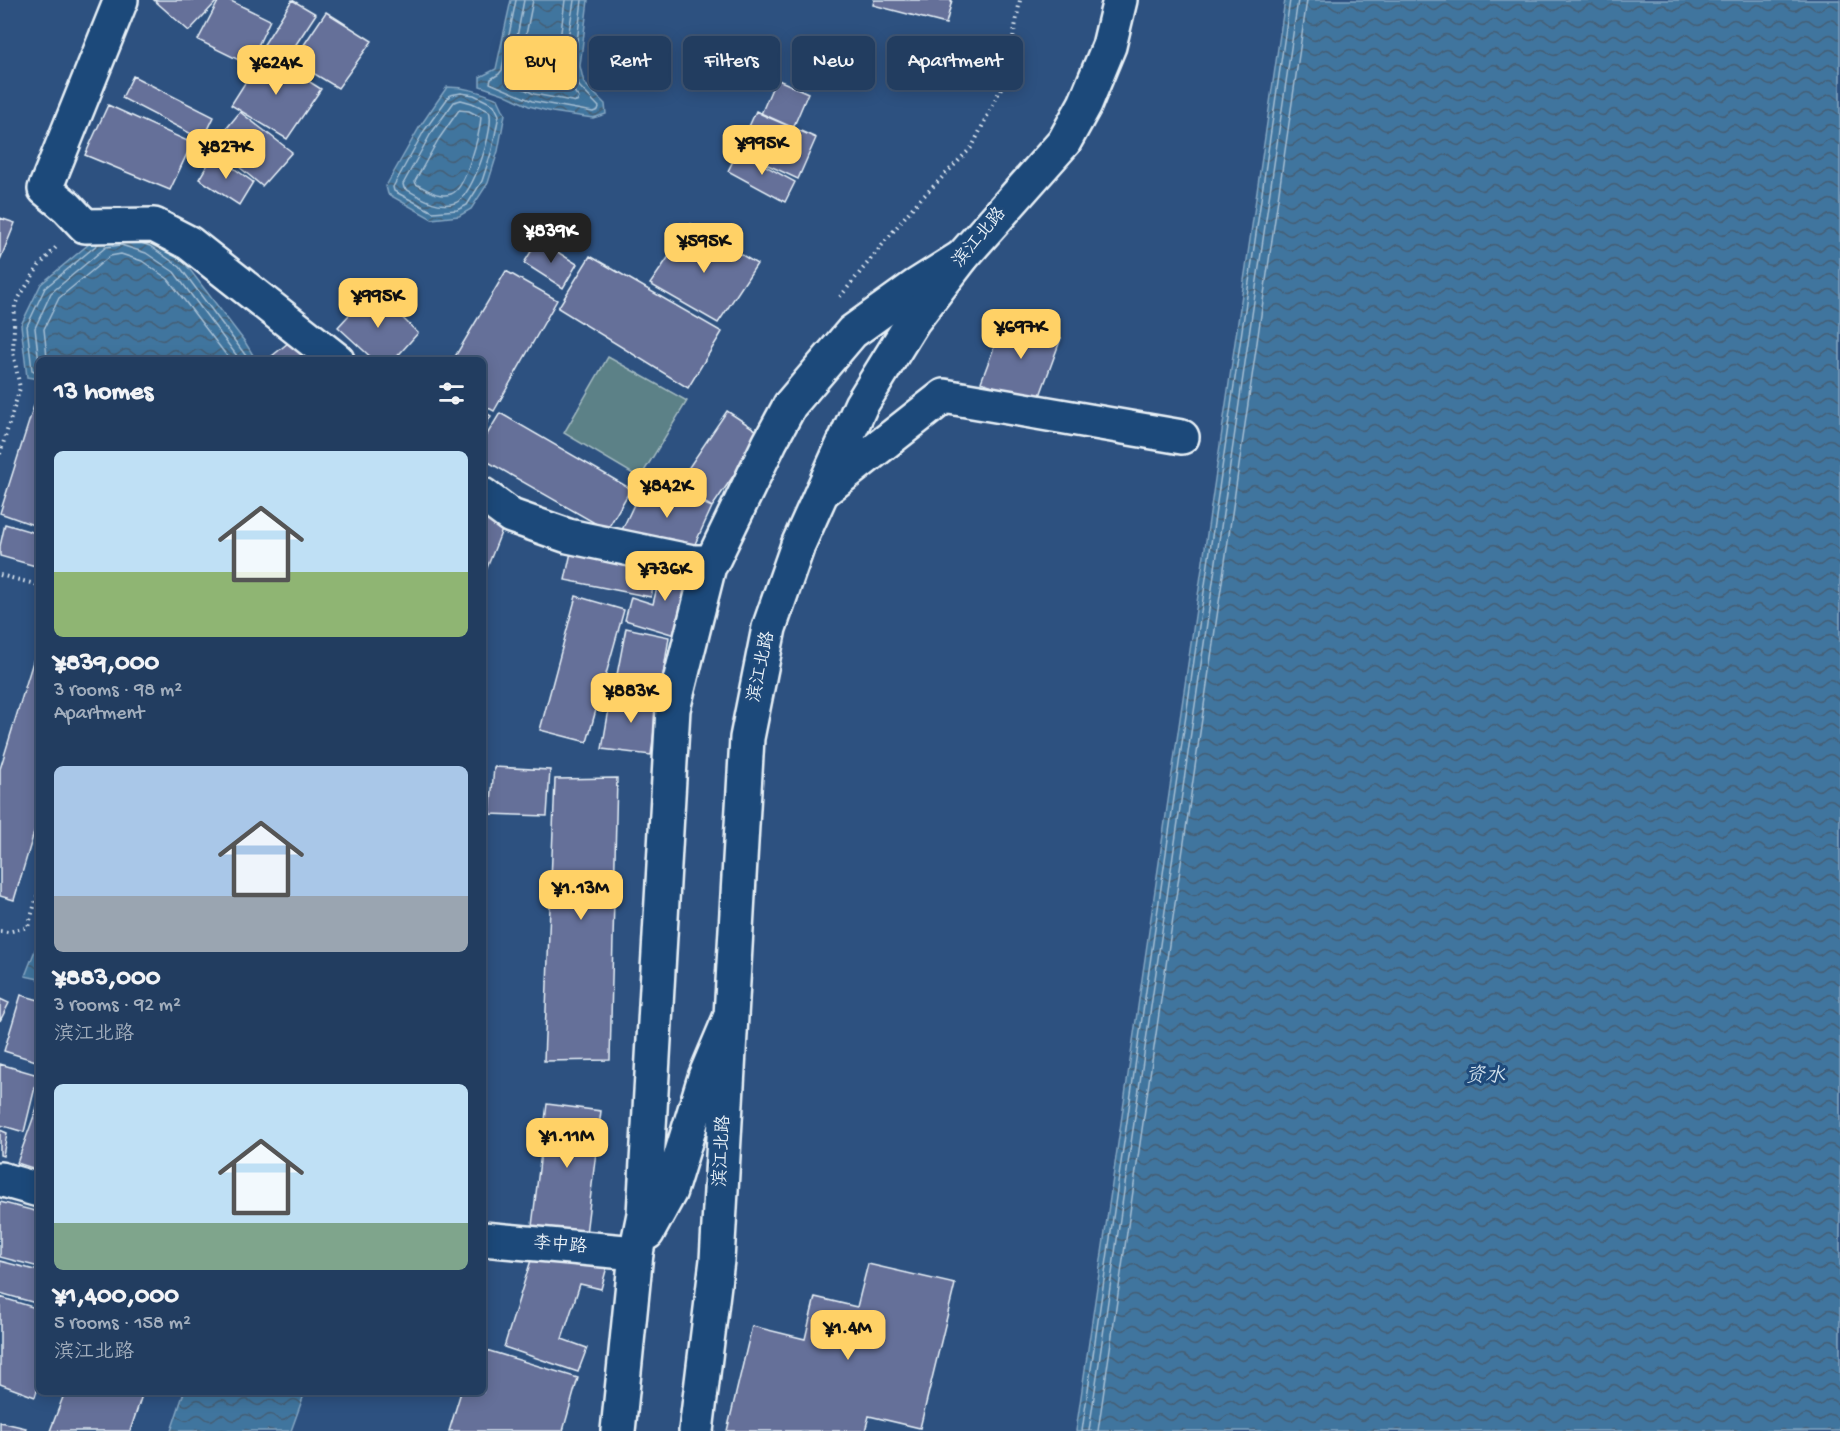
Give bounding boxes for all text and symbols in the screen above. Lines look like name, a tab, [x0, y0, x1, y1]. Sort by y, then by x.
chip: Buy	[504, 36, 577, 90]
chip: Rent	[589, 36, 671, 90]
chip: Filters	[683, 36, 780, 90]
chip: New	[792, 36, 875, 90]
chip: Apartment	[887, 36, 1023, 90]
pin: ¥624K	[234, 45, 318, 96]
text: ¥624K	[251, 53, 301, 76]
pin: ¥995K	[720, 125, 804, 176]
pin: ¥827K	[184, 129, 268, 180]
text: ¥995K	[737, 133, 787, 156]
text: ¥827K	[200, 137, 252, 160]
street label: 滨江北路	[948, 203, 1011, 272]
pin: ¥839K	[509, 213, 593, 264]
text: ¥839K	[525, 221, 577, 244]
pin: ¥595K	[662, 223, 746, 274]
text: ¥595K	[678, 231, 730, 254]
pin: ¥995K	[336, 278, 420, 329]
text: ¥995K	[353, 286, 403, 309]
pin: ¥697K	[979, 309, 1063, 360]
text: ¥697K	[996, 317, 1046, 340]
icon: filters	[435, 377, 468, 410]
text: 13 homes	[54, 378, 153, 409]
pin: ¥842K	[625, 468, 709, 519]
text: ¥842K	[642, 476, 692, 499]
icon: home	[207, 490, 315, 598]
pin: ¥736K	[623, 551, 707, 602]
text: ¥736K	[639, 559, 691, 582]
street label: 滨江北路	[743, 629, 780, 704]
text: ¥839,000	[54, 649, 159, 680]
pin: ¥883K	[589, 673, 673, 724]
text: 3 rooms · 98 m²	[54, 680, 182, 703]
text: ¥883K	[605, 681, 657, 704]
text: Apartment	[54, 703, 144, 726]
icon: home	[207, 805, 315, 913]
pin: ¥1.13M	[532, 870, 630, 921]
text: ¥1.13M	[553, 878, 609, 901]
text: ¥883,000	[54, 964, 161, 995]
text: 3 rooms · 92 m²	[54, 995, 181, 1018]
text: 滨江北路	[54, 1024, 134, 1047]
water label: 资水	[1465, 1064, 1506, 1089]
street label: 滨江北路	[710, 1114, 735, 1188]
pin: ¥1.11M	[518, 1118, 616, 1169]
icon: home	[207, 1123, 315, 1231]
text: ¥1.11M	[540, 1126, 594, 1149]
street label: 李中路	[532, 1232, 588, 1259]
text: ¥1,400,000	[54, 1282, 179, 1313]
pin: ¥1.4M	[806, 1310, 890, 1361]
text: 5 rooms · 158 m²	[54, 1313, 191, 1336]
text: ¥1.4M	[825, 1318, 871, 1341]
text: 滨江北路	[54, 1342, 134, 1365]

